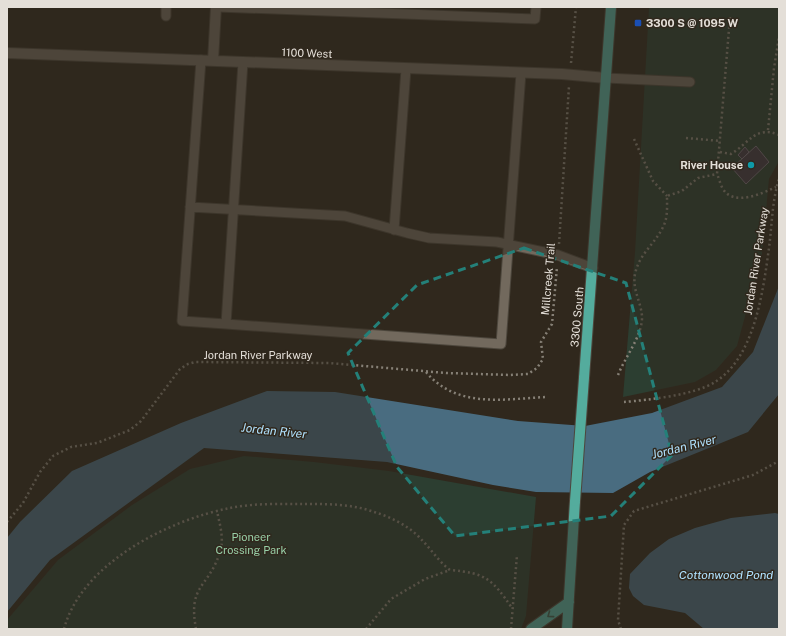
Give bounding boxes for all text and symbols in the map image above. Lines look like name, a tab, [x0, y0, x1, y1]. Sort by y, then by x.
place label: 3300 S @ 1095 W	[646, 17, 738, 29]
marker: 3300 S @ 1095 W	[633, 18, 643, 28]
street label: 1100 West	[281, 46, 333, 60]
place label: River House	[680, 159, 743, 171]
marker: River House	[746, 160, 756, 170]
street label: Jordan River Parkway	[742, 206, 770, 316]
street label: Millcreek Trail	[539, 242, 557, 316]
street label: 3300 South	[568, 286, 586, 348]
street label: Jordan River Parkway	[204, 349, 313, 361]
water label: Jordan River	[241, 421, 308, 441]
water label: Jordan River	[650, 432, 718, 462]
park label: Pioneer Crossing Park	[215, 531, 287, 556]
water label: Cottonwood Pond	[679, 568, 773, 582]
one-way arrow	[547, 610, 554, 618]

